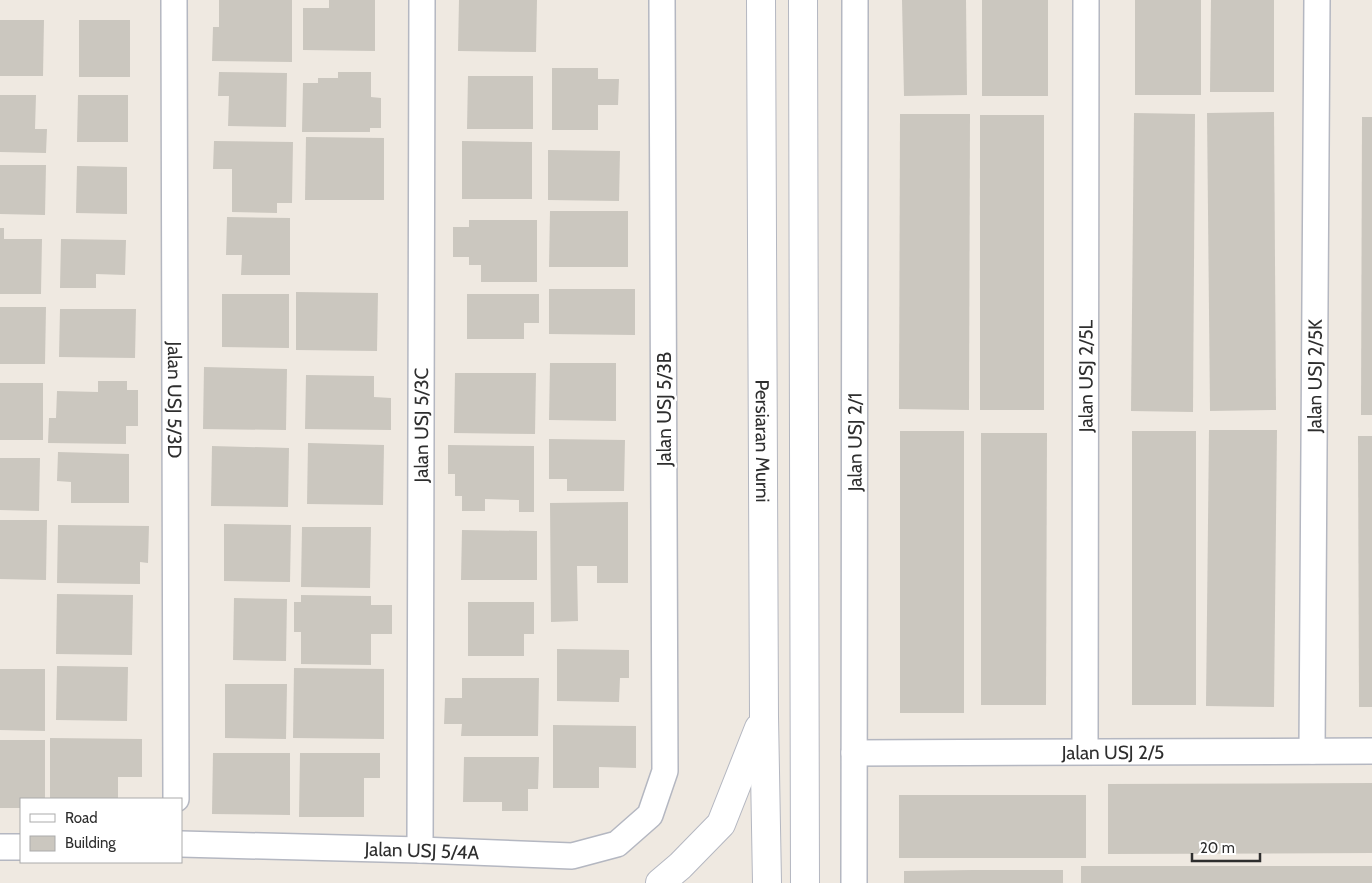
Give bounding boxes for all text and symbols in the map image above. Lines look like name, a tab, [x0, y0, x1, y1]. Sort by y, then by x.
street label: Jalan USJ 2/5L	[1074, 319, 1098, 433]
street label: Jalan USJ 2/5K	[1303, 319, 1327, 434]
street label: Jalan USJ 5/3D	[163, 341, 186, 459]
street label: Jalan USJ 5/3B	[653, 352, 676, 467]
street label: Jalan USJ 5/3C	[410, 367, 433, 483]
street label: Persiaran Murni	[751, 379, 774, 503]
street label: Jalan USJ 2/1	[843, 393, 867, 492]
street label: Jalan USJ 2/5	[1061, 741, 1164, 764]
legend	[20, 798, 182, 863]
text: Road	[65, 809, 98, 827]
scale bar	[1192, 830, 1260, 862]
text: Building	[65, 834, 116, 852]
street label: Jalan USJ 5/4A	[363, 838, 480, 864]
text: 20 m	[1200, 839, 1235, 857]

